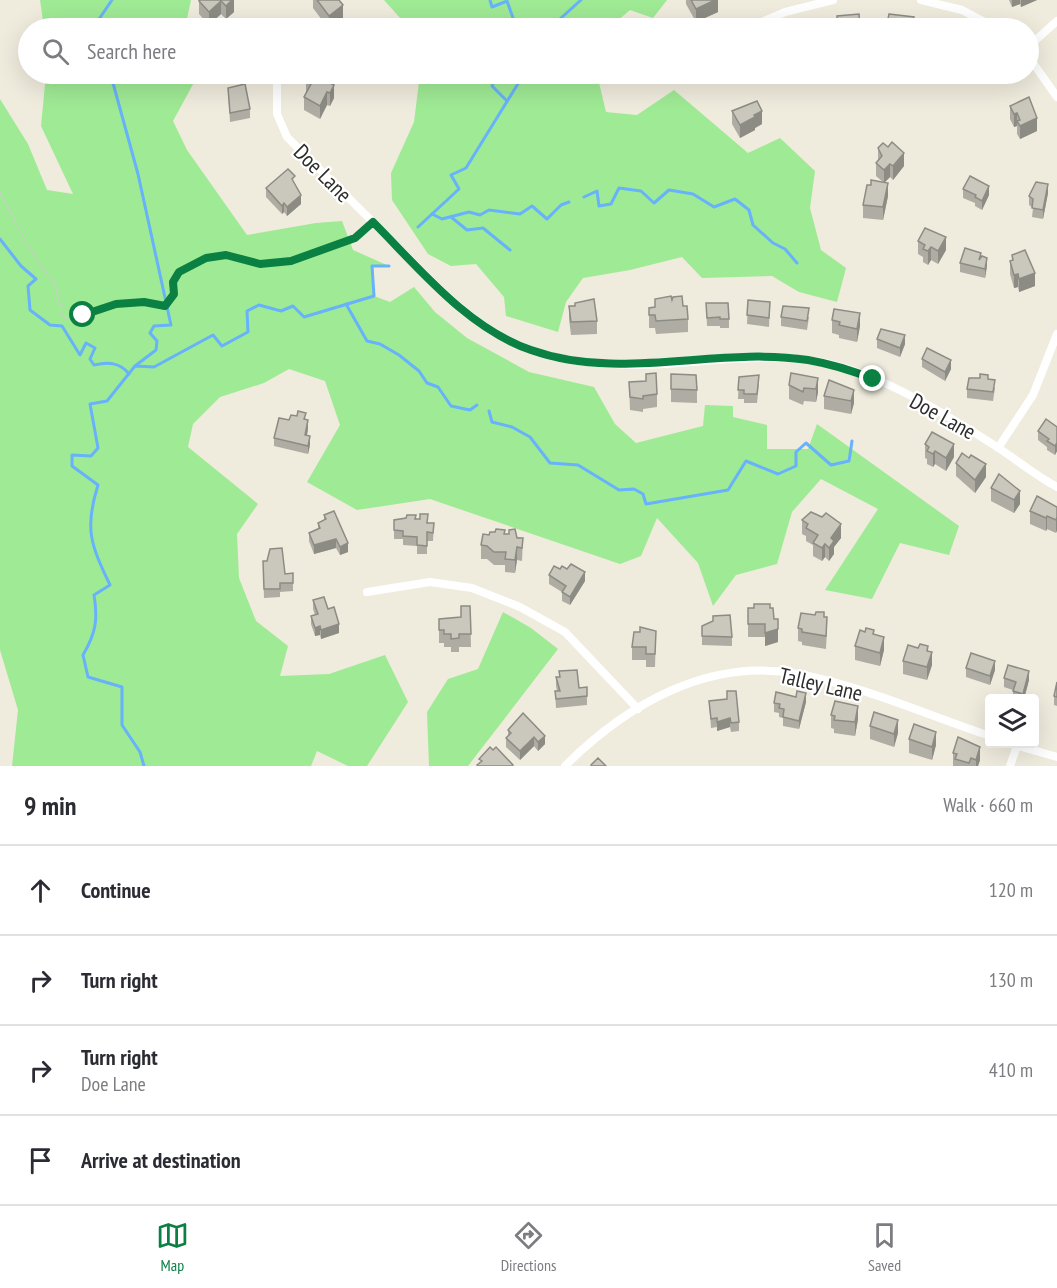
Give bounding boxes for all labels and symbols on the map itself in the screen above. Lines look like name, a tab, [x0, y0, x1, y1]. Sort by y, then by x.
street label: Doe Lane	[288, 138, 358, 208]
route start	[69, 301, 95, 327]
route end	[859, 365, 885, 391]
street label: Doe Lane	[905, 387, 981, 445]
street label: Talley Lane	[777, 661, 865, 707]

